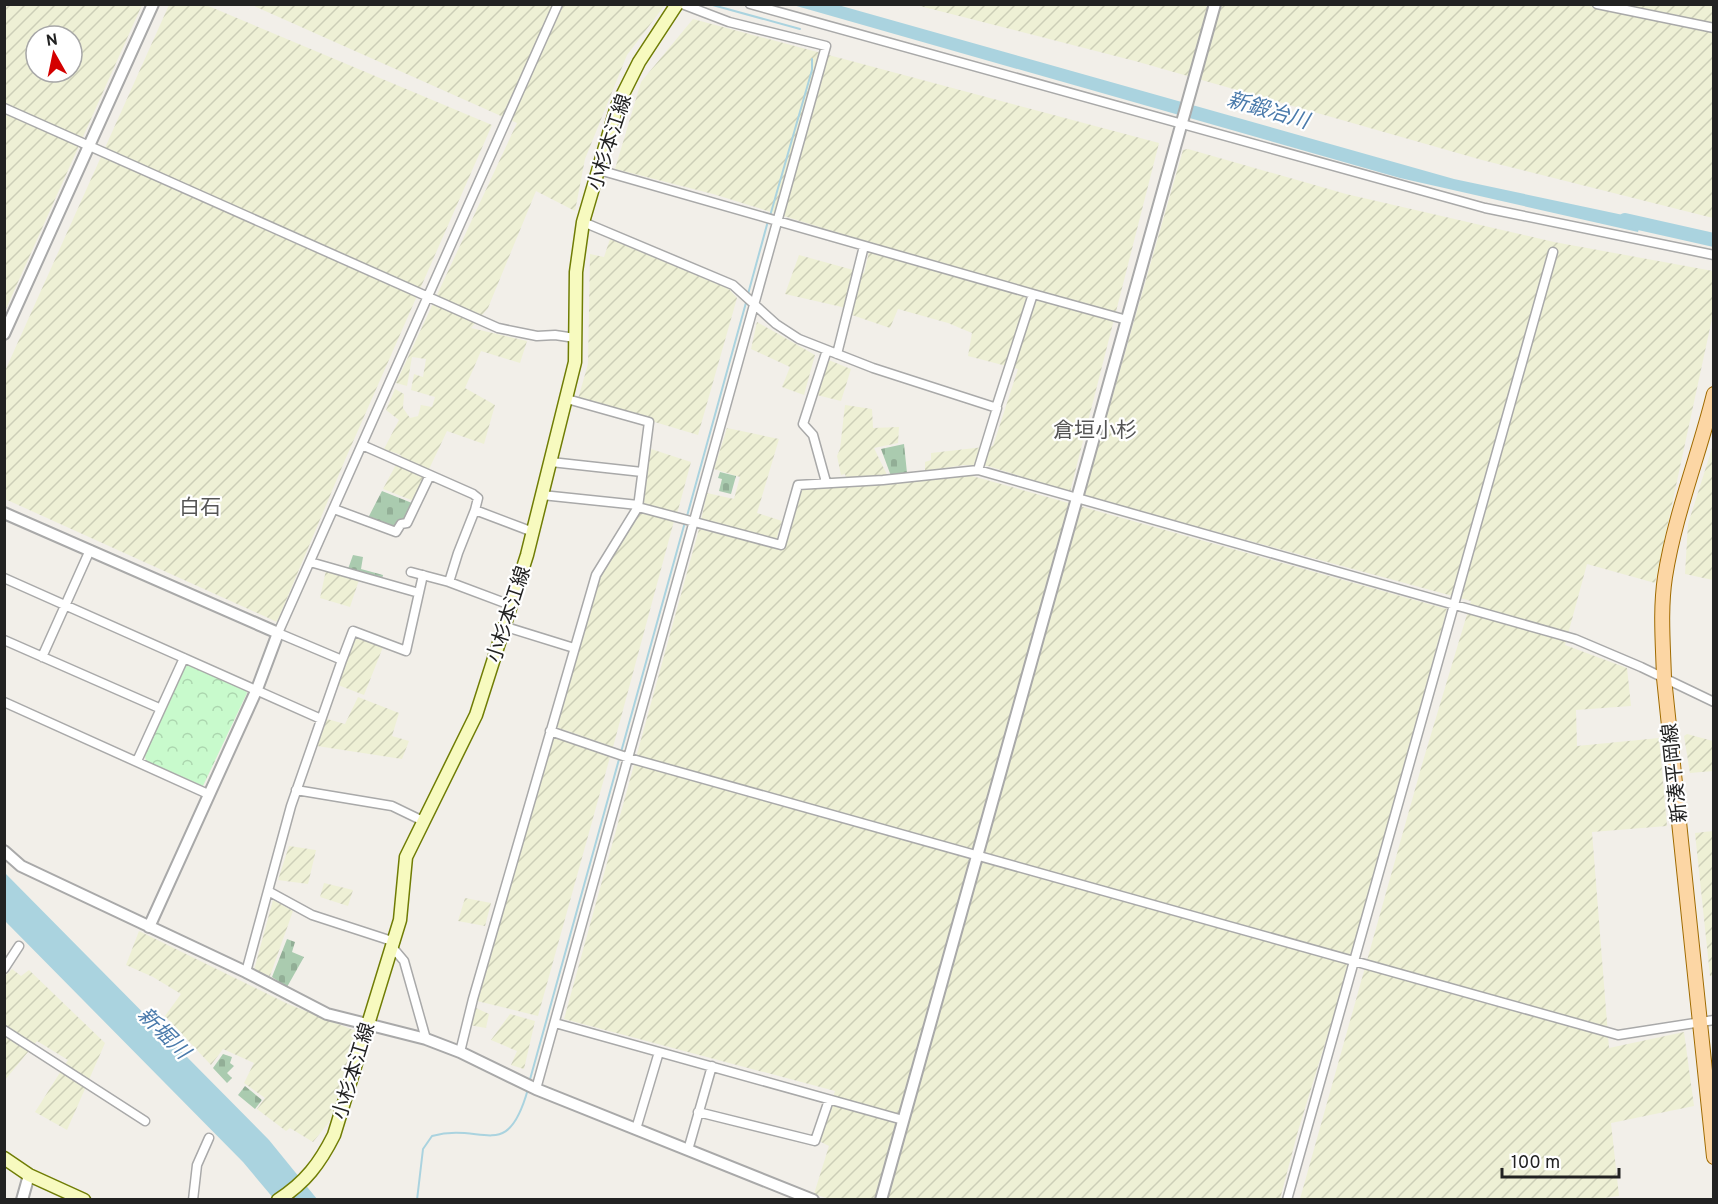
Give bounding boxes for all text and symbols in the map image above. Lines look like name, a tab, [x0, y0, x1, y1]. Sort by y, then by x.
north arrow	[24, 24, 84, 84]
text: N	[45, 30, 59, 52]
water label: 新鍛冶川	[1223, 87, 1314, 137]
street label: 小杉本江線	[583, 91, 639, 194]
district label: 倉垣小杉	[1053, 418, 1137, 445]
district label: 白石	[179, 495, 221, 522]
street label: 小杉本江線	[482, 563, 538, 666]
street label: 新湊平岡線	[1658, 722, 1694, 824]
water label: 新堀川	[131, 1002, 196, 1067]
street label: 小杉本江線	[328, 1020, 382, 1123]
scale bar	[1502, 1141, 1619, 1179]
text: 100 m	[1511, 1152, 1560, 1175]

